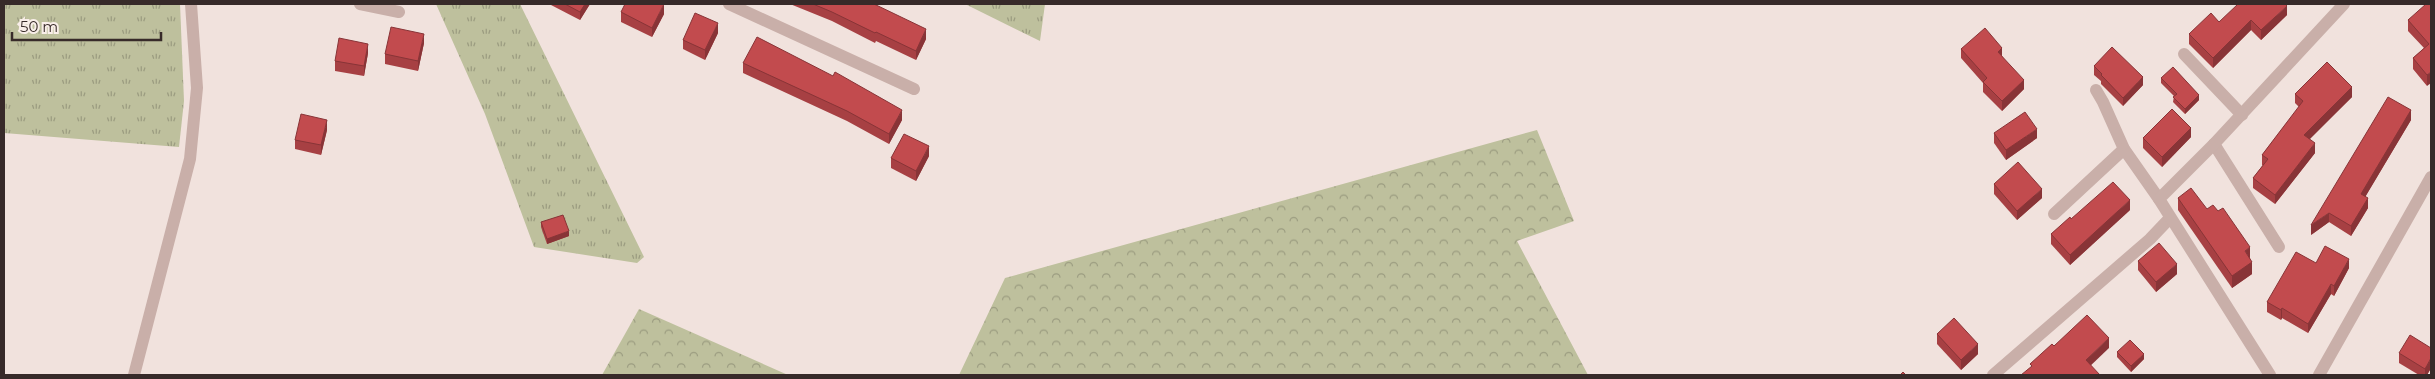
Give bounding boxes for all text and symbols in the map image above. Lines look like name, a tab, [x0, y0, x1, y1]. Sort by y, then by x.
scale bar	[12, 10, 161, 42]
text: 50 m	[20, 17, 58, 36]

